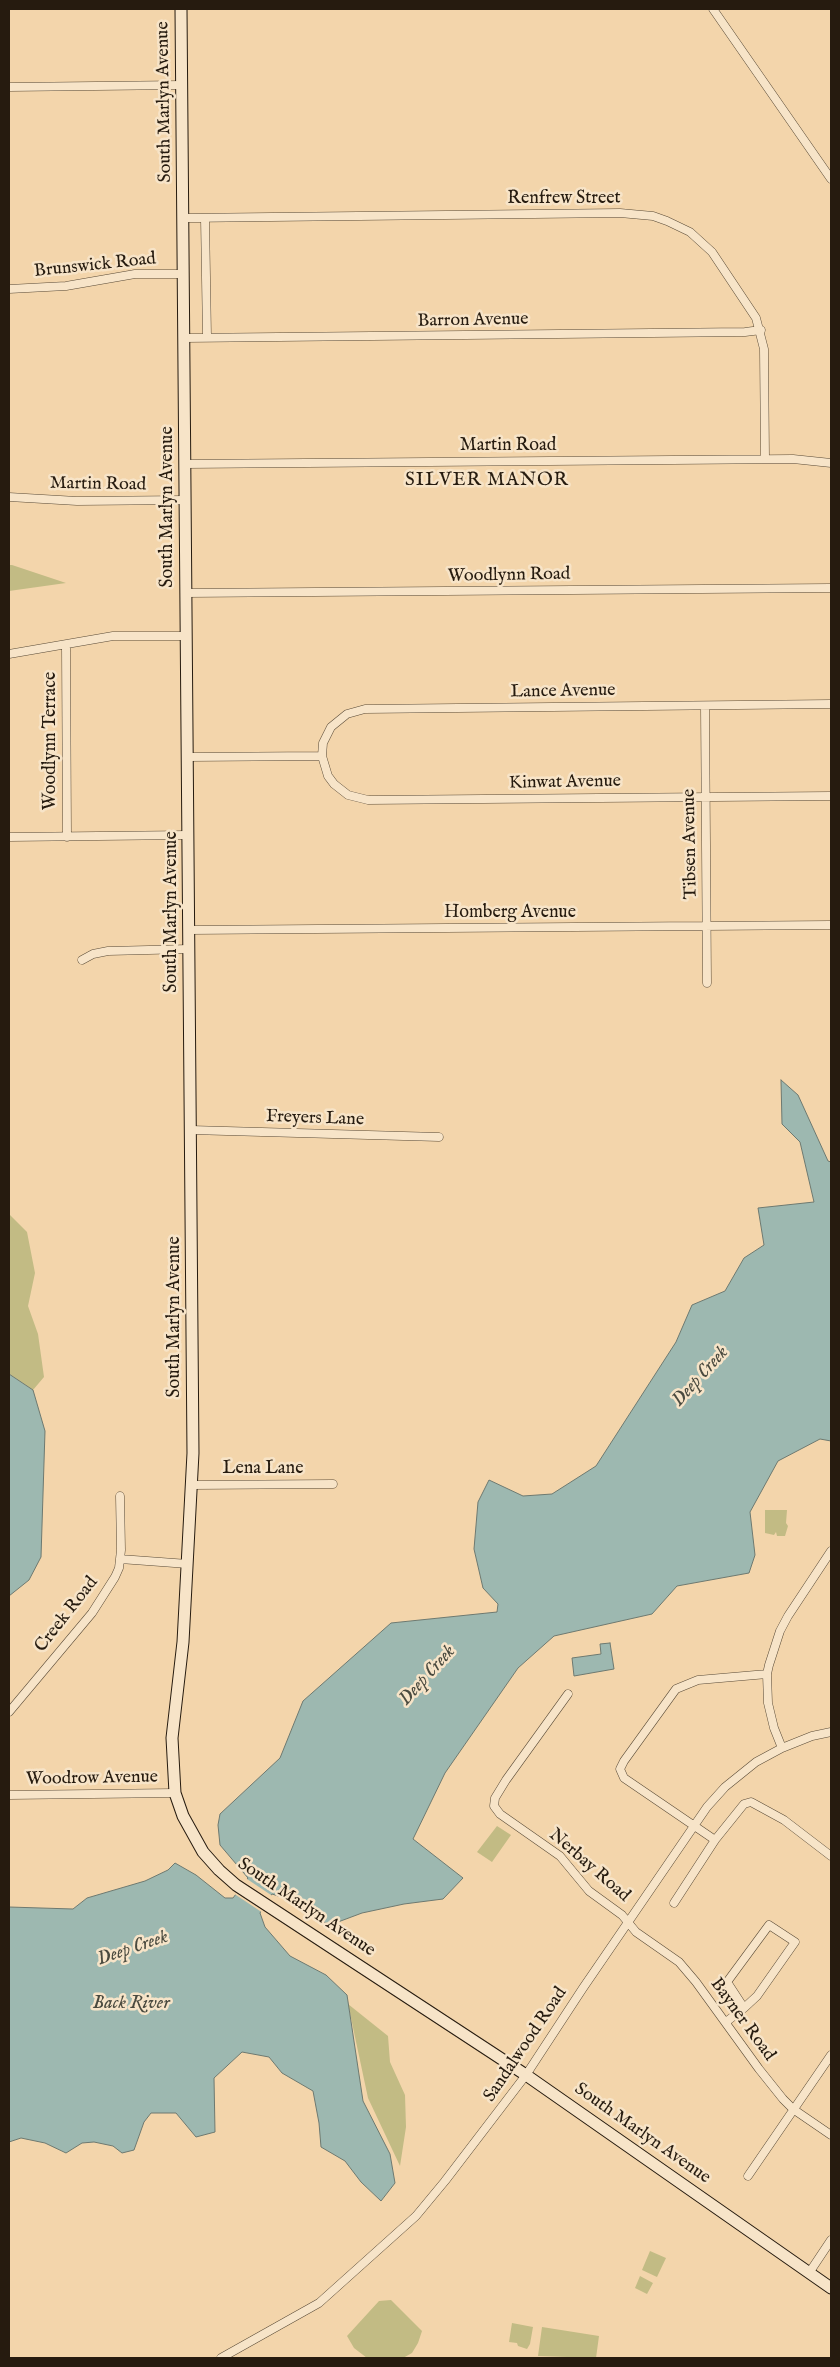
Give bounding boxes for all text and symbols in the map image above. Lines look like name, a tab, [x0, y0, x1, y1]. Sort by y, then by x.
street label: South Marlyn Avenue	[153, 21, 177, 183]
street label: Renfrew Street	[507, 188, 621, 210]
street label: Brunswick Road	[33, 249, 157, 283]
street label: Barron Avenue	[417, 309, 529, 333]
street label: South Marlyn Avenue	[157, 426, 179, 588]
street label: Martin Road	[460, 435, 556, 457]
district label: SILVER MANOR	[404, 470, 570, 492]
street label: Martin Road	[50, 473, 146, 497]
street label: Woodlynn Road	[448, 564, 570, 588]
street label: Woodlynn Terrace	[40, 672, 62, 810]
street label: Lance Avenue	[510, 680, 616, 704]
street label: Kinwat Avenue	[509, 771, 621, 795]
street label: Tibsen Avenue	[679, 789, 703, 899]
street label: South Marlyn Avenue	[161, 831, 183, 993]
street label: Homberg Avenue	[444, 902, 576, 924]
street label: Freyers Lane	[266, 1106, 364, 1132]
street label: South Marlyn Avenue	[164, 1236, 186, 1398]
water label: Deep Creek	[668, 1342, 734, 1412]
street label: Lena Lane	[223, 1458, 303, 1480]
street label: Creek Road	[31, 1573, 103, 1657]
water label: Deep Creek	[395, 1641, 461, 1711]
street label: Woodrow Avenue	[26, 1767, 158, 1791]
street label: Nerbay Road	[544, 1825, 634, 1907]
street label: South Marlyn Avenue	[233, 1854, 379, 1962]
water label: Deep Creek	[95, 1926, 171, 1972]
street label: Bayner Road	[705, 1974, 779, 2066]
street label: Sandalwood Road	[480, 1983, 572, 2107]
water label: Back River	[92, 1993, 170, 2015]
street label: South Marlyn Avenue	[570, 2079, 714, 2189]

